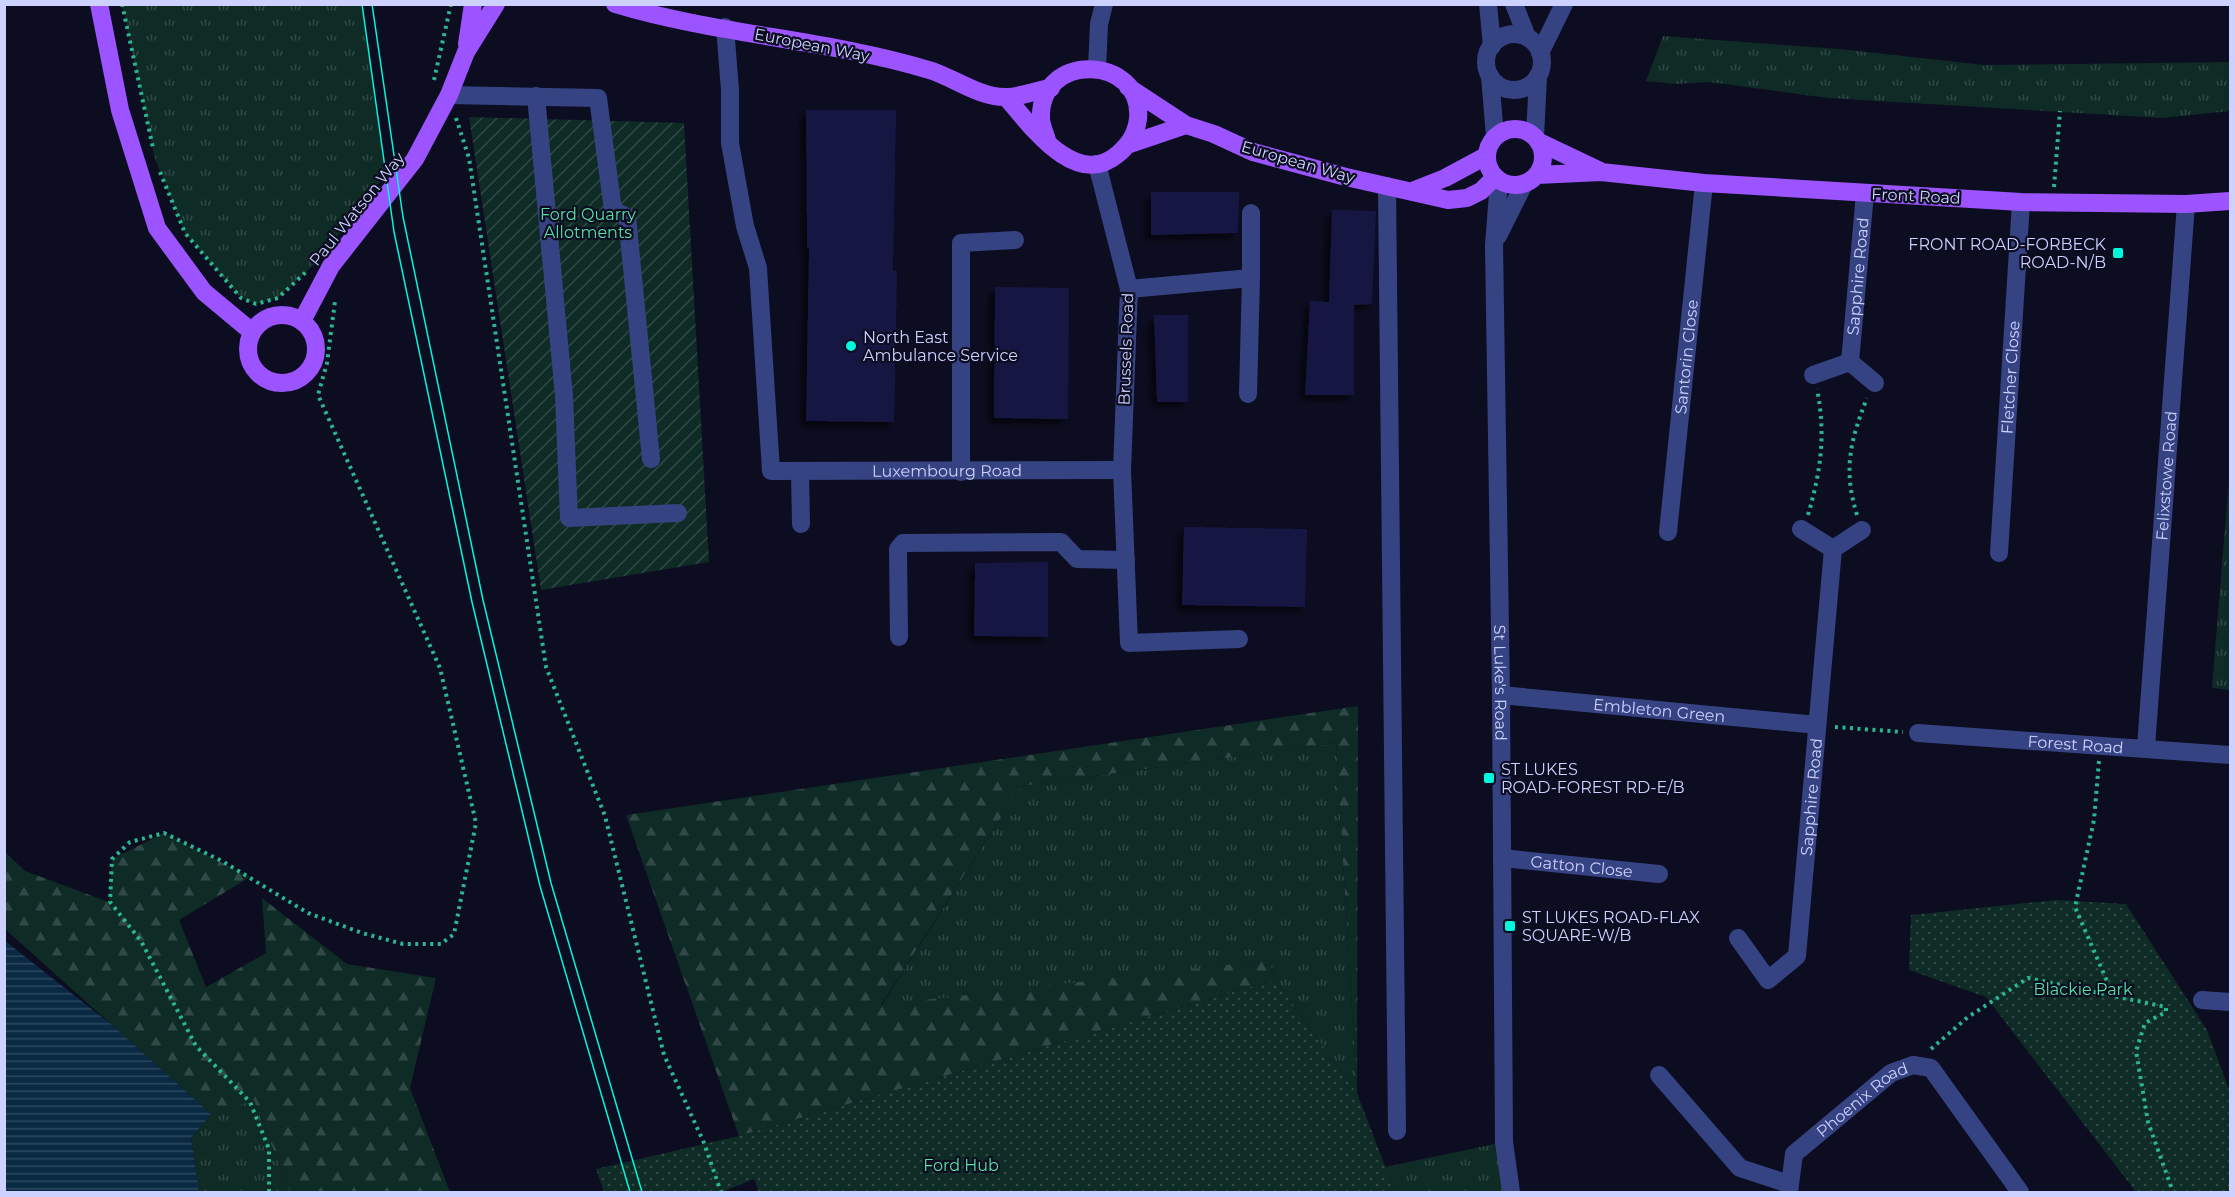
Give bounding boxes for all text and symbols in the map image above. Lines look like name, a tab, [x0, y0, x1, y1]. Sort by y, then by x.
street label: European Way	[753, 25, 872, 66]
street label: European Way	[1239, 137, 1357, 187]
street label: Paul Watson Way	[305, 148, 409, 270]
street label: Front Road	[1871, 184, 1961, 208]
park label: Ford Quarry Allotments	[540, 205, 636, 242]
street label: Sapphire Road	[1843, 217, 1872, 336]
place label: FRONT ROAD-FORBECK ROAD-N/B	[1908, 235, 2107, 272]
marker: FRONT ROAD-FORBECK ROAD-N/B	[2111, 246, 2125, 260]
street label: Brussels Road	[1115, 292, 1137, 406]
street label: Santorin Close	[1671, 299, 1701, 415]
street label: Fletcher Close	[1997, 320, 2023, 435]
place label: North East Ambulance Service	[863, 328, 1018, 365]
marker: North East Ambulance Service	[844, 339, 858, 353]
street label: Felixstowe Road	[2152, 410, 2180, 541]
street label: Luxembourg Road	[872, 461, 1022, 480]
street label: St Luke's Road	[1490, 624, 1511, 741]
street label: Embleton Green	[1592, 694, 1726, 726]
street label: Forest Road	[2027, 731, 2124, 757]
street label: Sapphire Road	[1796, 737, 1826, 857]
place label: ST LUKES ROAD-FOREST RD-E/B	[1501, 760, 1685, 797]
marker: ST LUKES ROAD-FOREST RD-E/B	[1482, 771, 1496, 785]
street label: Gatton Close	[1530, 851, 1634, 881]
place label: ST LUKES ROAD-FLAX SQUARE-W/B	[1522, 908, 1700, 945]
marker: ST LUKES ROAD-FLAX SQUARE-W/B	[1503, 919, 1517, 933]
park label: Blackie Park	[2034, 980, 2133, 999]
street label: Phoenix Road	[1812, 1058, 1910, 1141]
park label: Ford Hub	[923, 1156, 999, 1175]

